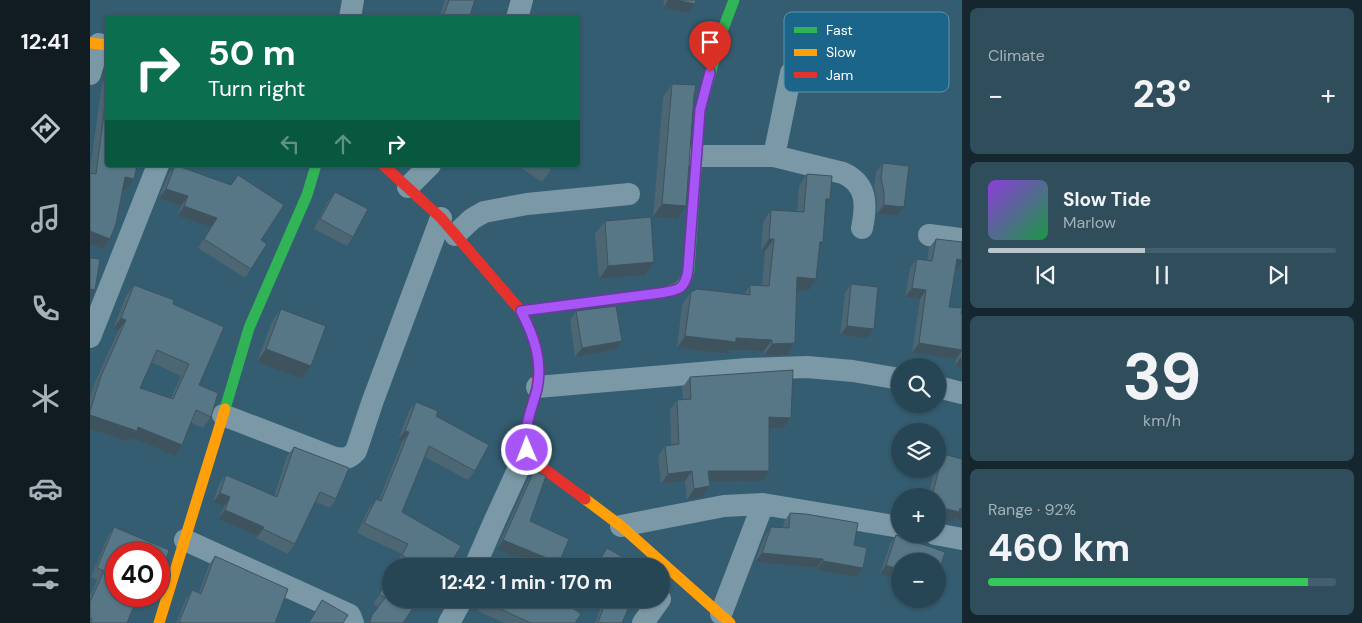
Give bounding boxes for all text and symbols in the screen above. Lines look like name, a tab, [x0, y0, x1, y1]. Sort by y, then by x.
legend	[784, 12, 949, 92]
pin	[689, 21, 731, 72]
text: Fast	[826, 21, 853, 39]
text: 12:41	[21, 27, 69, 56]
icon: arrive	[696, 28, 724, 56]
text: 50 m	[208, 30, 296, 76]
icon: right	[125, 35, 190, 100]
text: Slow	[826, 43, 856, 61]
text: Climate	[988, 45, 1045, 66]
text: Jam	[826, 66, 853, 84]
text: 23°	[1133, 69, 1191, 119]
text: Turn right	[208, 74, 305, 103]
text: −	[988, 77, 1003, 114]
text: +	[1321, 77, 1336, 114]
icon: directions	[28, 111, 63, 146]
icon: left	[276, 130, 304, 158]
icon: ahead	[329, 130, 357, 158]
icon: right	[382, 130, 410, 158]
text: Slow Tide	[1063, 187, 1151, 212]
icon: music	[28, 201, 63, 236]
text: Marlow	[1063, 212, 1116, 233]
icon: previous	[1032, 261, 1060, 289]
icon: pause	[1148, 261, 1176, 289]
icon: next	[1264, 261, 1292, 289]
icon: phone	[28, 291, 63, 326]
text: 39	[1123, 335, 1201, 419]
map controls	[891, 358, 946, 608]
button: search	[891, 358, 946, 413]
icon: climate	[28, 381, 63, 416]
text: km/h	[1143, 410, 1181, 431]
position arrow	[500, 423, 552, 475]
button: layers	[891, 423, 946, 478]
icon: car	[28, 471, 63, 506]
button: +	[891, 488, 946, 543]
text: Range · 92%	[988, 499, 1076, 520]
text: 460 km	[988, 523, 1130, 573]
speed limit sign: 40	[105, 542, 170, 607]
button: −	[891, 553, 946, 608]
icon: filters	[28, 560, 63, 595]
text: 12:42 · 1 min · 170 m	[440, 570, 612, 595]

